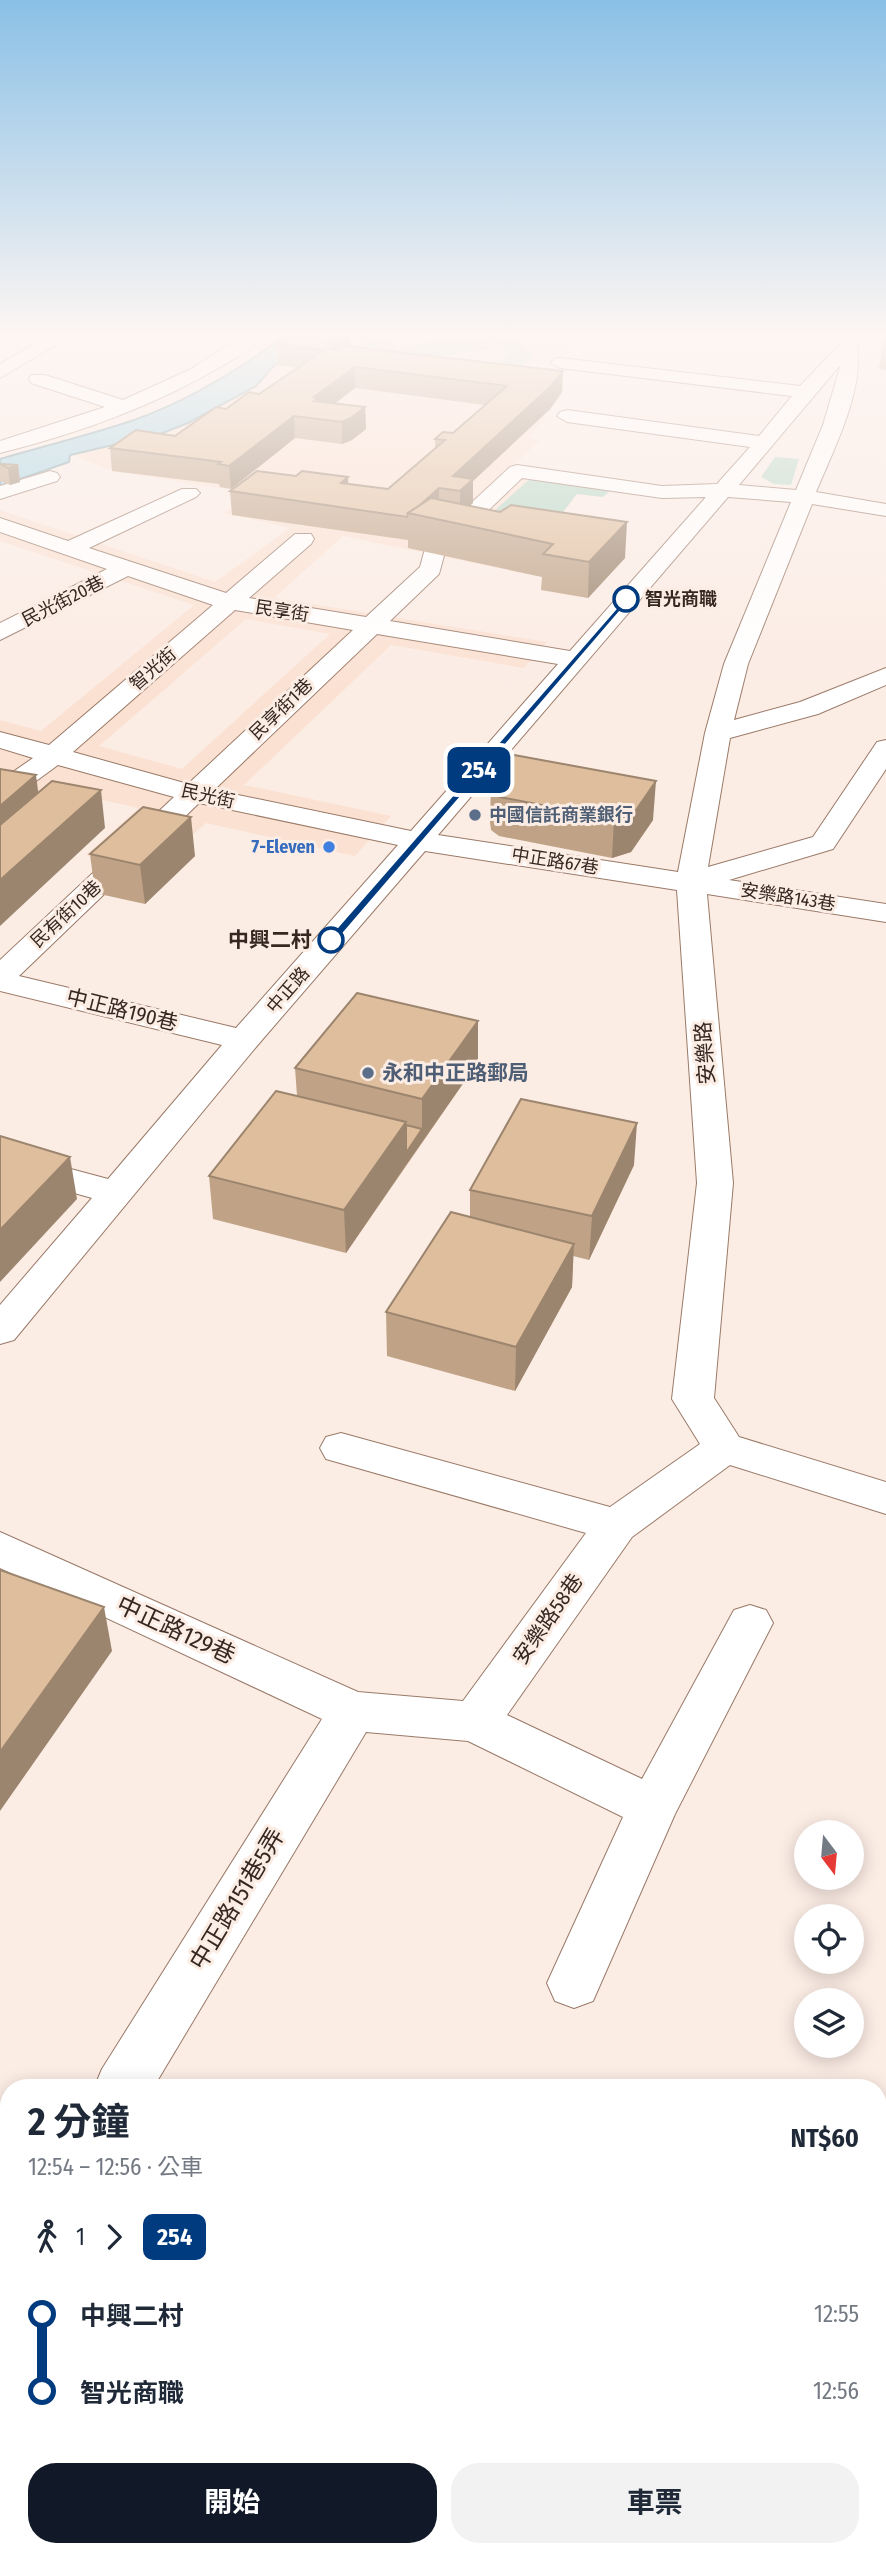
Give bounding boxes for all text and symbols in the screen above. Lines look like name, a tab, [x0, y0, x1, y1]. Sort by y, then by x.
street label: 民光街20巷	[18, 571, 108, 631]
marker: 智光商職	[613, 586, 639, 612]
place label: 智光商職	[645, 588, 717, 610]
street label: 民享街	[254, 596, 310, 626]
street label: 智光街	[125, 643, 181, 695]
street label: 民享街1巷	[245, 674, 317, 744]
line badge: 254	[439, 747, 519, 793]
text: 254	[461, 756, 497, 784]
street label: 民光街	[179, 779, 237, 813]
place label: 中國信託商業銀行	[489, 804, 633, 826]
marker: 中國信託商業銀行	[467, 807, 483, 823]
place label: 7-Eleven	[252, 836, 315, 858]
marker: 7-Eleven	[321, 839, 337, 855]
street label: 中正路67巷	[510, 843, 600, 879]
street label: 民有街10巷	[26, 876, 106, 952]
street label: 安樂路143巷	[739, 879, 837, 915]
place label: 中興二村	[228, 927, 312, 953]
marker: 中興二村	[318, 927, 344, 953]
street label: 中正路	[262, 962, 314, 1018]
street label: 中正路190巷	[64, 984, 180, 1036]
street label: 安樂路	[690, 1021, 720, 1085]
place label: 永和中正路郵局	[382, 1060, 529, 1086]
marker: 永和中正路郵局	[360, 1065, 376, 1081]
street label: 安樂路58巷	[507, 1569, 589, 1669]
street label: 中正路129巷	[112, 1590, 240, 1670]
north arrow	[794, 1820, 864, 1890]
map controls	[794, 1820, 864, 2058]
street label: 中正路151巷5弄	[184, 1823, 290, 1975]
button: locate	[794, 1904, 864, 1974]
button: layers	[794, 1988, 864, 2058]
text: 2 分鐘	[28, 2099, 130, 2145]
text: NT$60	[790, 2123, 859, 2154]
text: 12:54 – 12:56 · 公車	[28, 2153, 203, 2181]
icon: walk	[28, 2218, 66, 2256]
icon: forward	[95, 2218, 133, 2256]
text: 1	[76, 2223, 85, 2251]
text: 254	[157, 2223, 192, 2251]
text: 12:55	[814, 2300, 859, 2328]
text: 中興二村	[80, 2301, 184, 2332]
text: 12:56	[813, 2377, 859, 2405]
text: 智光商職	[80, 2378, 184, 2409]
button: 開始	[28, 2463, 437, 2543]
button: 車票	[451, 2463, 859, 2543]

